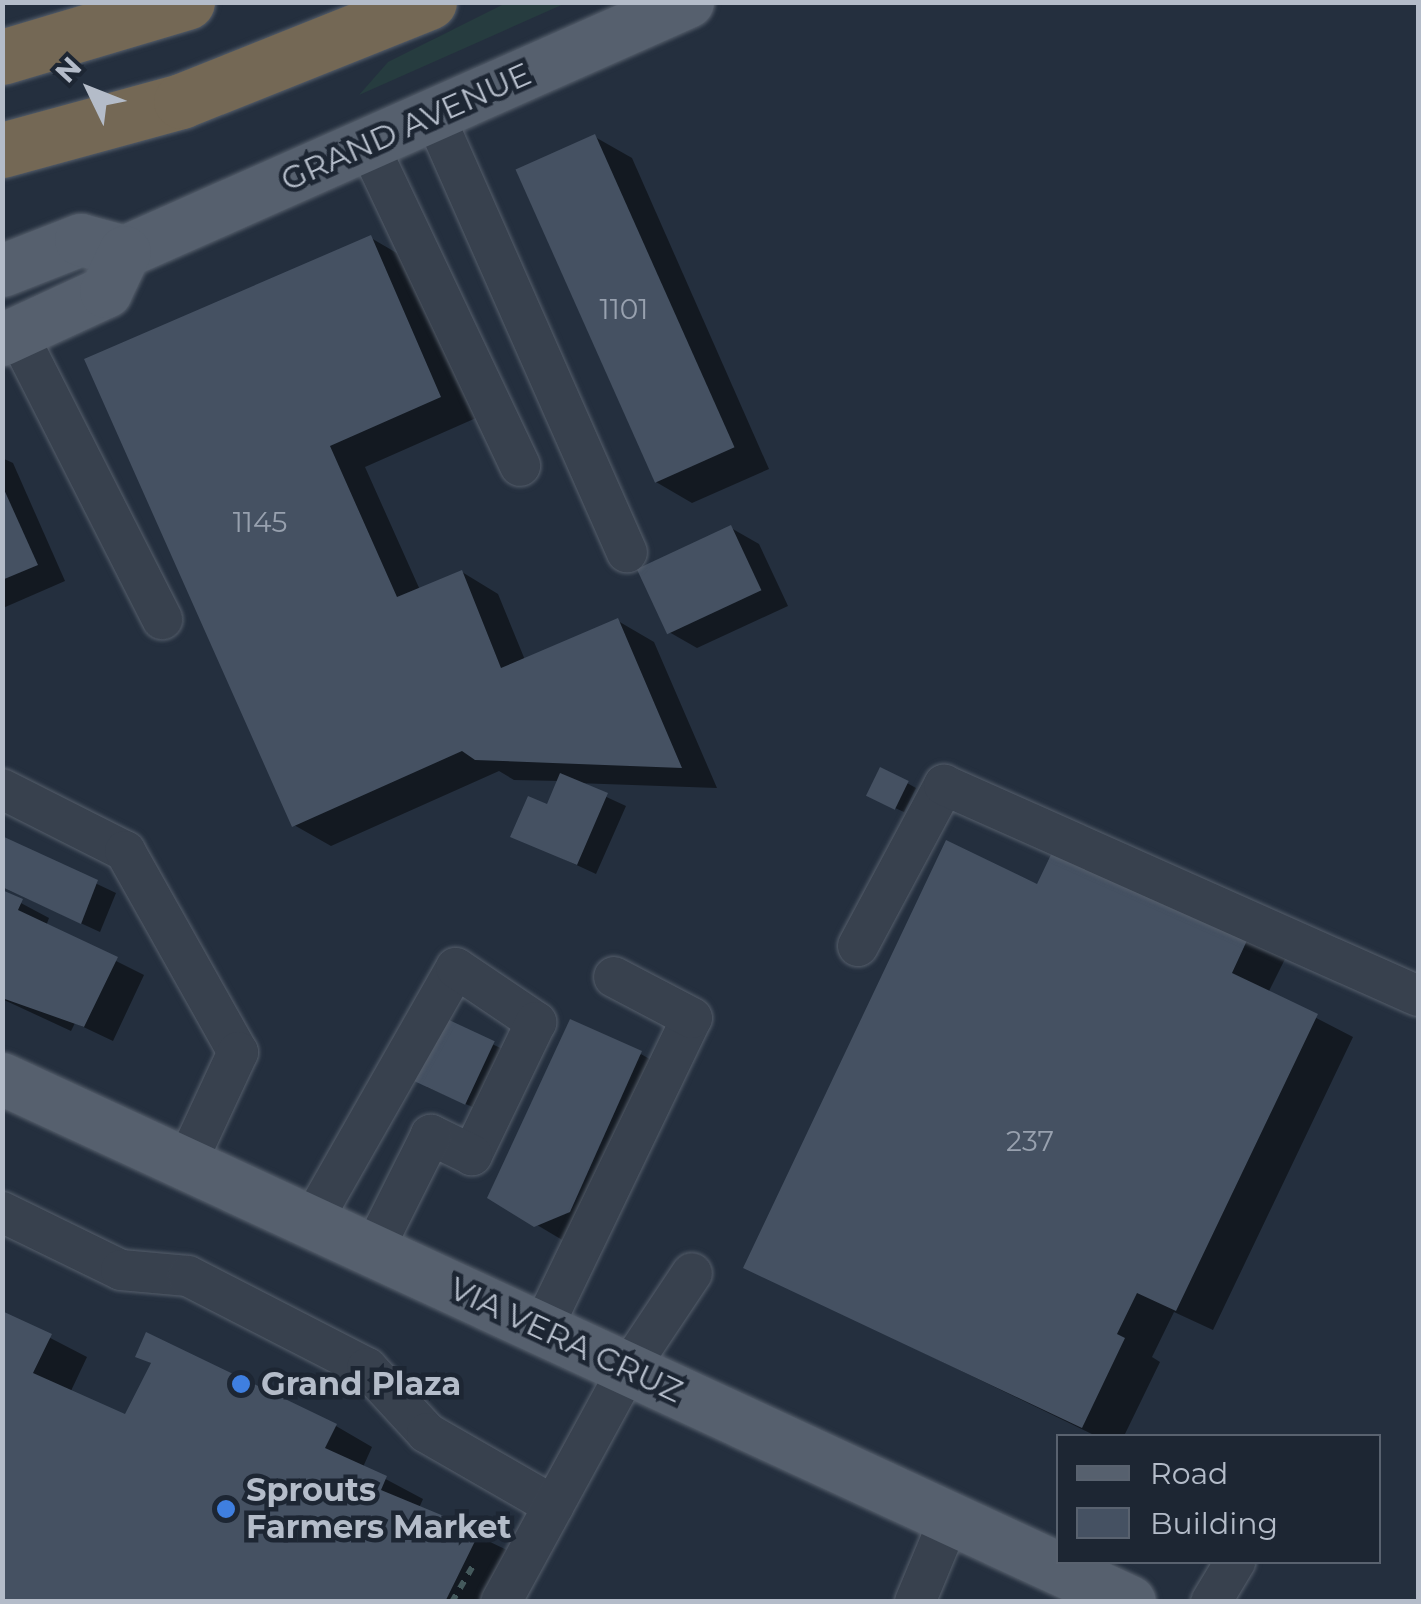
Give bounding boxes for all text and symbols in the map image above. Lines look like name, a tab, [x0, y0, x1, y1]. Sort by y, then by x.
north arrow	[40, 40, 140, 140]
text: N	[48, 50, 88, 89]
street label: GRAND AVENUE	[275, 55, 537, 199]
house number: 1101	[600, 292, 648, 326]
house number: 1145	[233, 505, 287, 539]
house number: 237	[1006, 1124, 1054, 1158]
street label: VIA VERA CRUZ	[443, 1269, 689, 1411]
place label: Grand Plaza	[261, 1365, 461, 1403]
marker: Grand Plaza	[230, 1373, 252, 1395]
legend	[1056, 1434, 1381, 1564]
text: Road	[1150, 1455, 1228, 1492]
place label: Sprouts Farmers Market	[246, 1472, 511, 1547]
marker: Sprouts Farmers Market	[215, 1498, 237, 1520]
text: Building	[1150, 1505, 1278, 1542]

